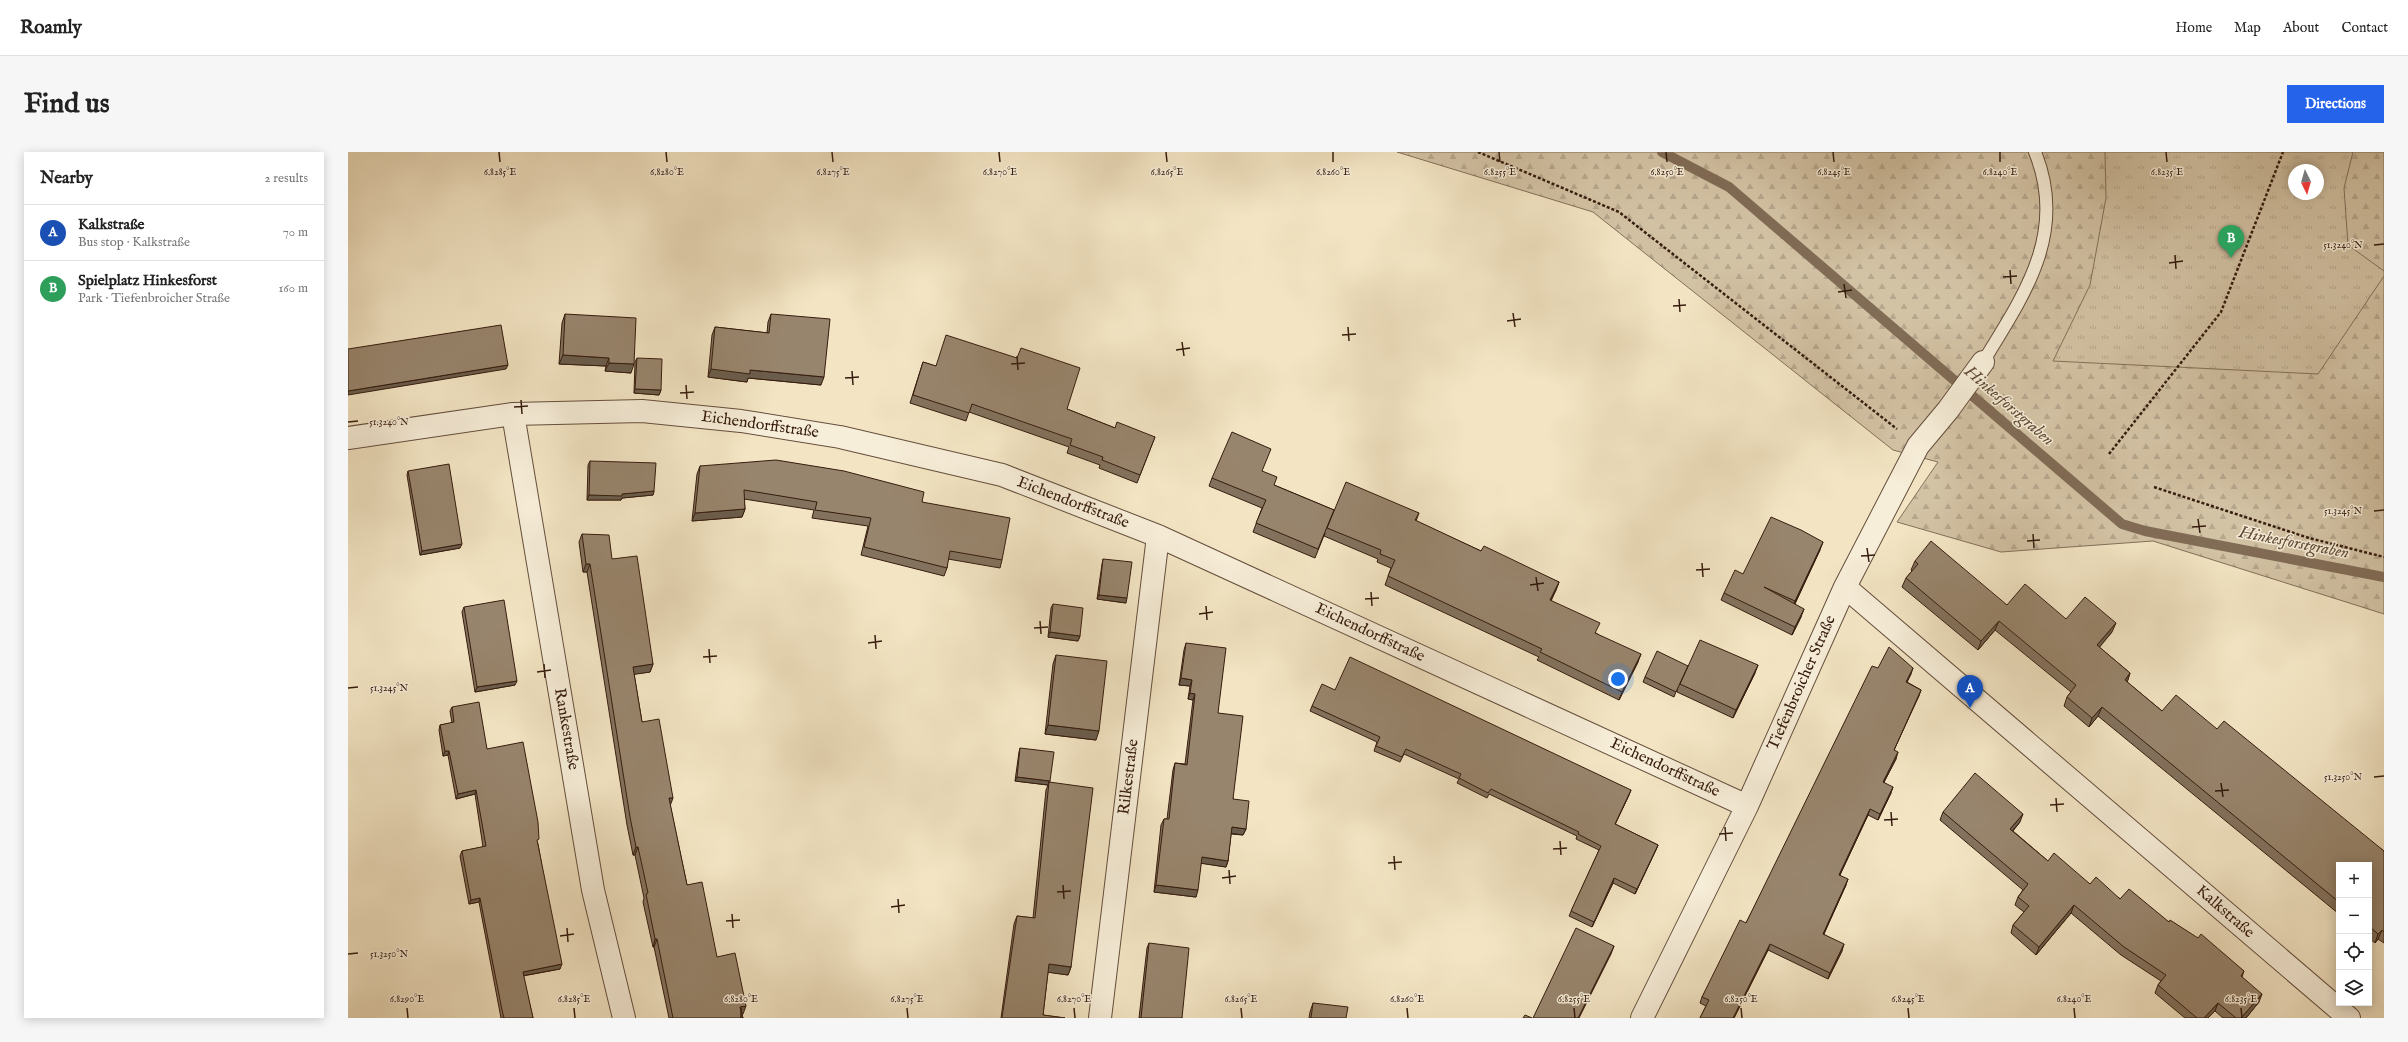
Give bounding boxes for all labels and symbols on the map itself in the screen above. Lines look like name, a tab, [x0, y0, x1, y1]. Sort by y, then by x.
north arrow	[2288, 164, 2324, 200]
text: 6.8285°E	[484, 166, 516, 179]
text: 6.8280°E	[650, 166, 684, 179]
text: 6.8275°E	[816, 166, 850, 179]
text: 6.8270°E	[983, 166, 1017, 179]
text: 6.8265°E	[1151, 166, 1184, 179]
text: 6.8260°E	[1316, 166, 1350, 179]
text: 6.8255°E	[1484, 166, 1516, 179]
text: 6.8250°E	[1650, 166, 1684, 179]
text: 6.8245°E	[1817, 166, 1851, 179]
text: 6.8240°E	[1983, 166, 2018, 179]
text: 6.8235°E	[2151, 166, 2183, 179]
pin: B	[2218, 225, 2244, 258]
text: 51.3240°N	[2323, 239, 2363, 252]
water label: Hinkesforstgraben	[1959, 361, 2058, 451]
street label: Eichendorffstraße	[700, 407, 820, 443]
text: 51.3240°N	[369, 416, 409, 429]
street label: Eichendorffstraße	[1014, 472, 1132, 534]
text: 51.3245°N	[2324, 505, 2362, 518]
water label: Hinkesforstgraben	[2236, 522, 2351, 564]
street label: Eichendorffstraße	[1312, 599, 1428, 667]
street label: Tiefenbroicher Straße	[1763, 612, 1841, 754]
your location	[1608, 669, 1628, 689]
pin: A	[1957, 675, 1983, 708]
text: 51.3245°N	[370, 682, 408, 695]
street label: Rankestraße	[549, 686, 583, 772]
street label: Eichendorffstraße	[1607, 734, 1723, 802]
street label: Rilkestraße	[1114, 738, 1144, 816]
text: 51.3250°N	[2324, 771, 2362, 784]
street label: Kalkstraße	[2192, 881, 2258, 943]
text: 51.3250°N	[370, 948, 408, 961]
text: 6.8290°E	[390, 993, 424, 1006]
text: 6.8285°E	[558, 993, 590, 1006]
text: 6.8280°E	[724, 993, 758, 1006]
text: 6.8275°E	[890, 993, 924, 1006]
text: 6.8270°E	[1057, 993, 1091, 1006]
text: 6.8265°E	[1225, 993, 1258, 1006]
text: 6.8260°E	[1390, 993, 1424, 1006]
text: 6.8255°E	[1558, 993, 1590, 1006]
text: 6.8250°E	[1724, 993, 1758, 1006]
text: 6.8245°E	[1891, 993, 1925, 1006]
text: 6.8240°E	[2057, 993, 2092, 1006]
text: 6.8235°E	[2225, 993, 2257, 1006]

